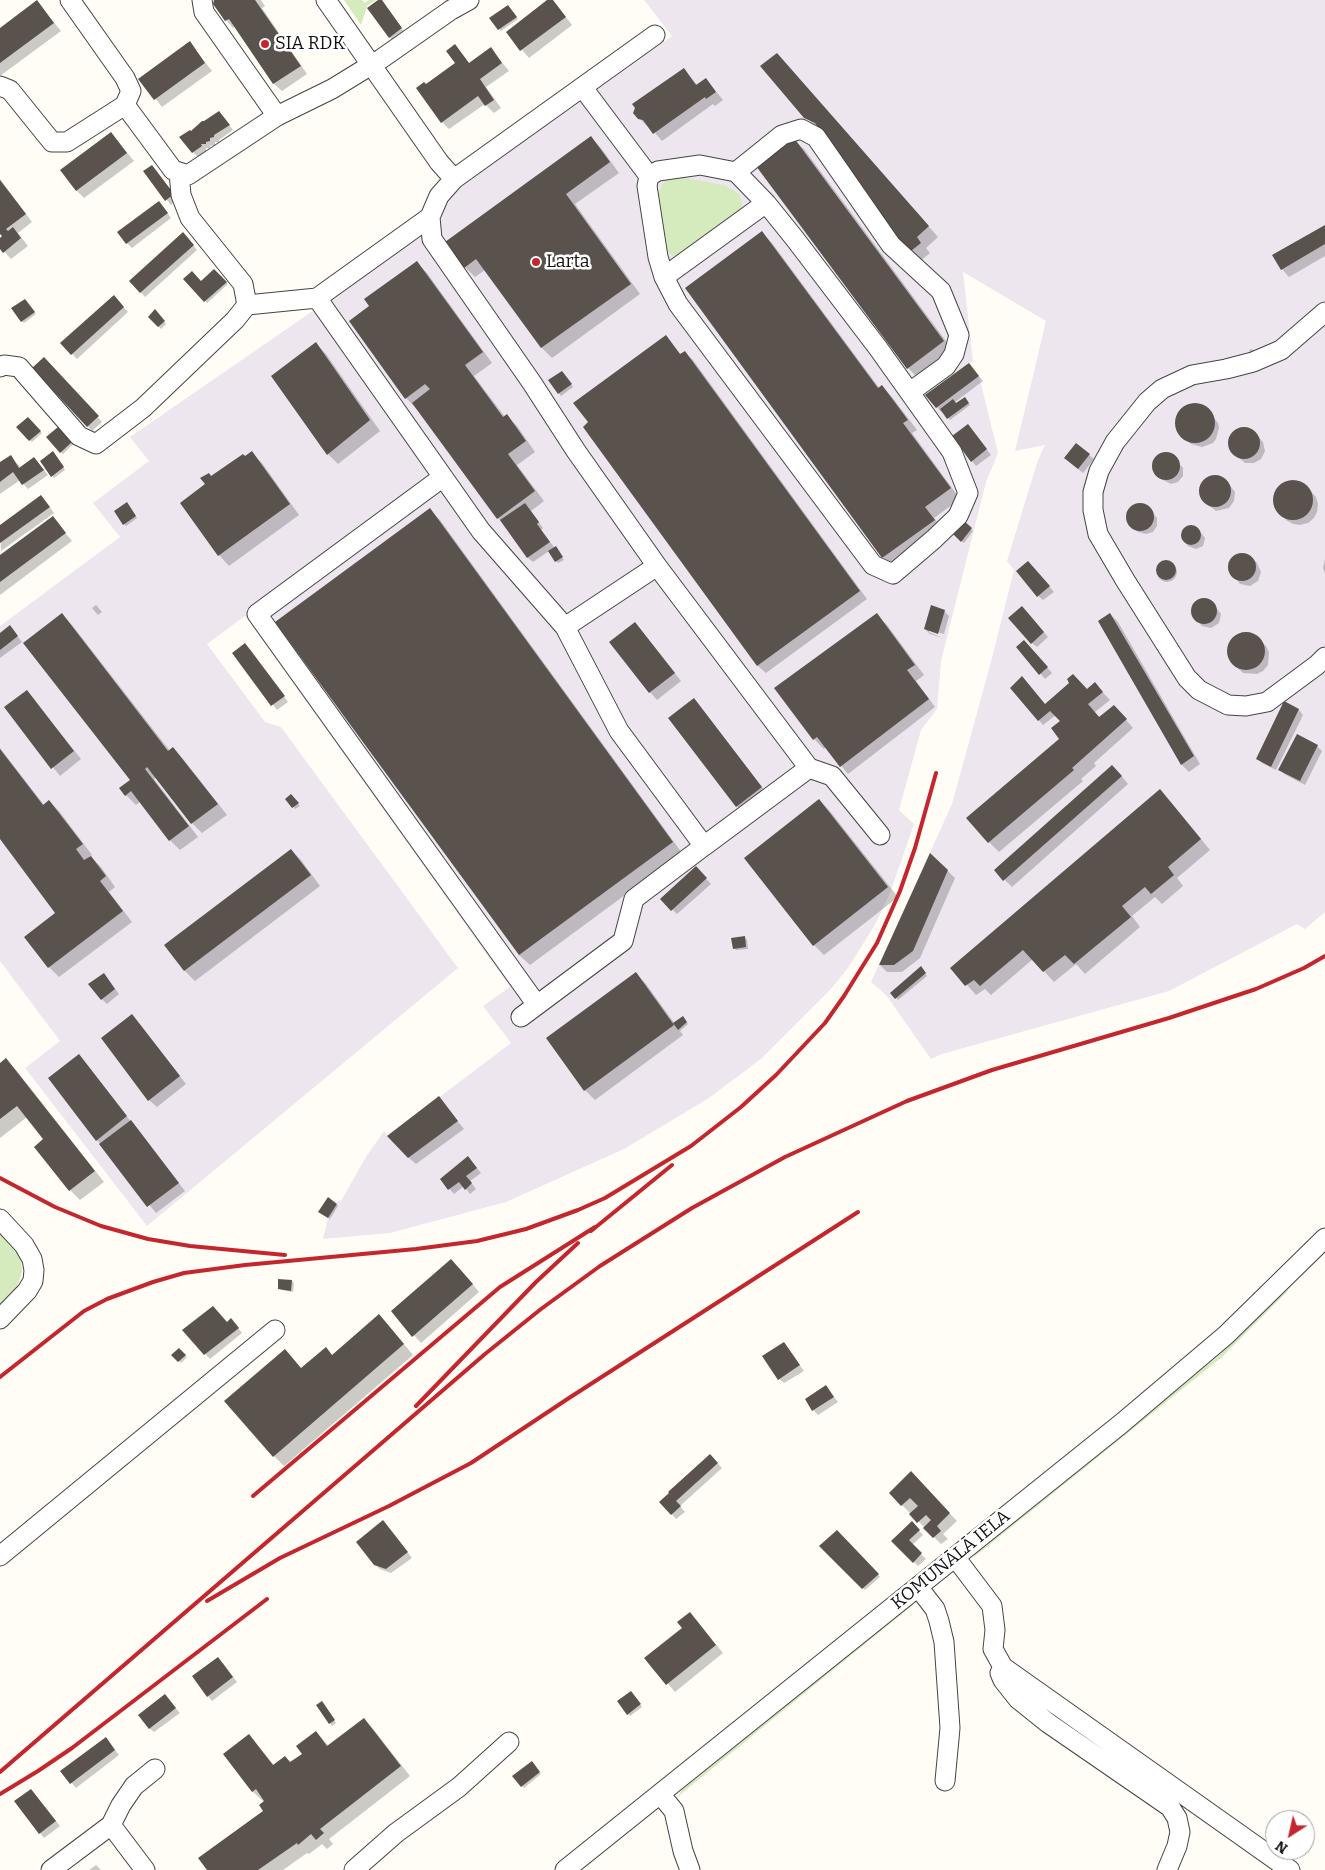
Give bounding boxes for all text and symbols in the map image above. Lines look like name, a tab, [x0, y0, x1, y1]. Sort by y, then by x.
place label: SIA RDK	[275, 33, 345, 55]
marker: SIA RDK	[259, 38, 271, 50]
place label: Larta	[546, 251, 590, 273]
marker: Larta	[530, 256, 542, 268]
street label: KOMUNĀLĀ IELA	[887, 1506, 1015, 1614]
north arrow	[1265, 1810, 1315, 1860]
text: N	[1272, 1837, 1291, 1857]

